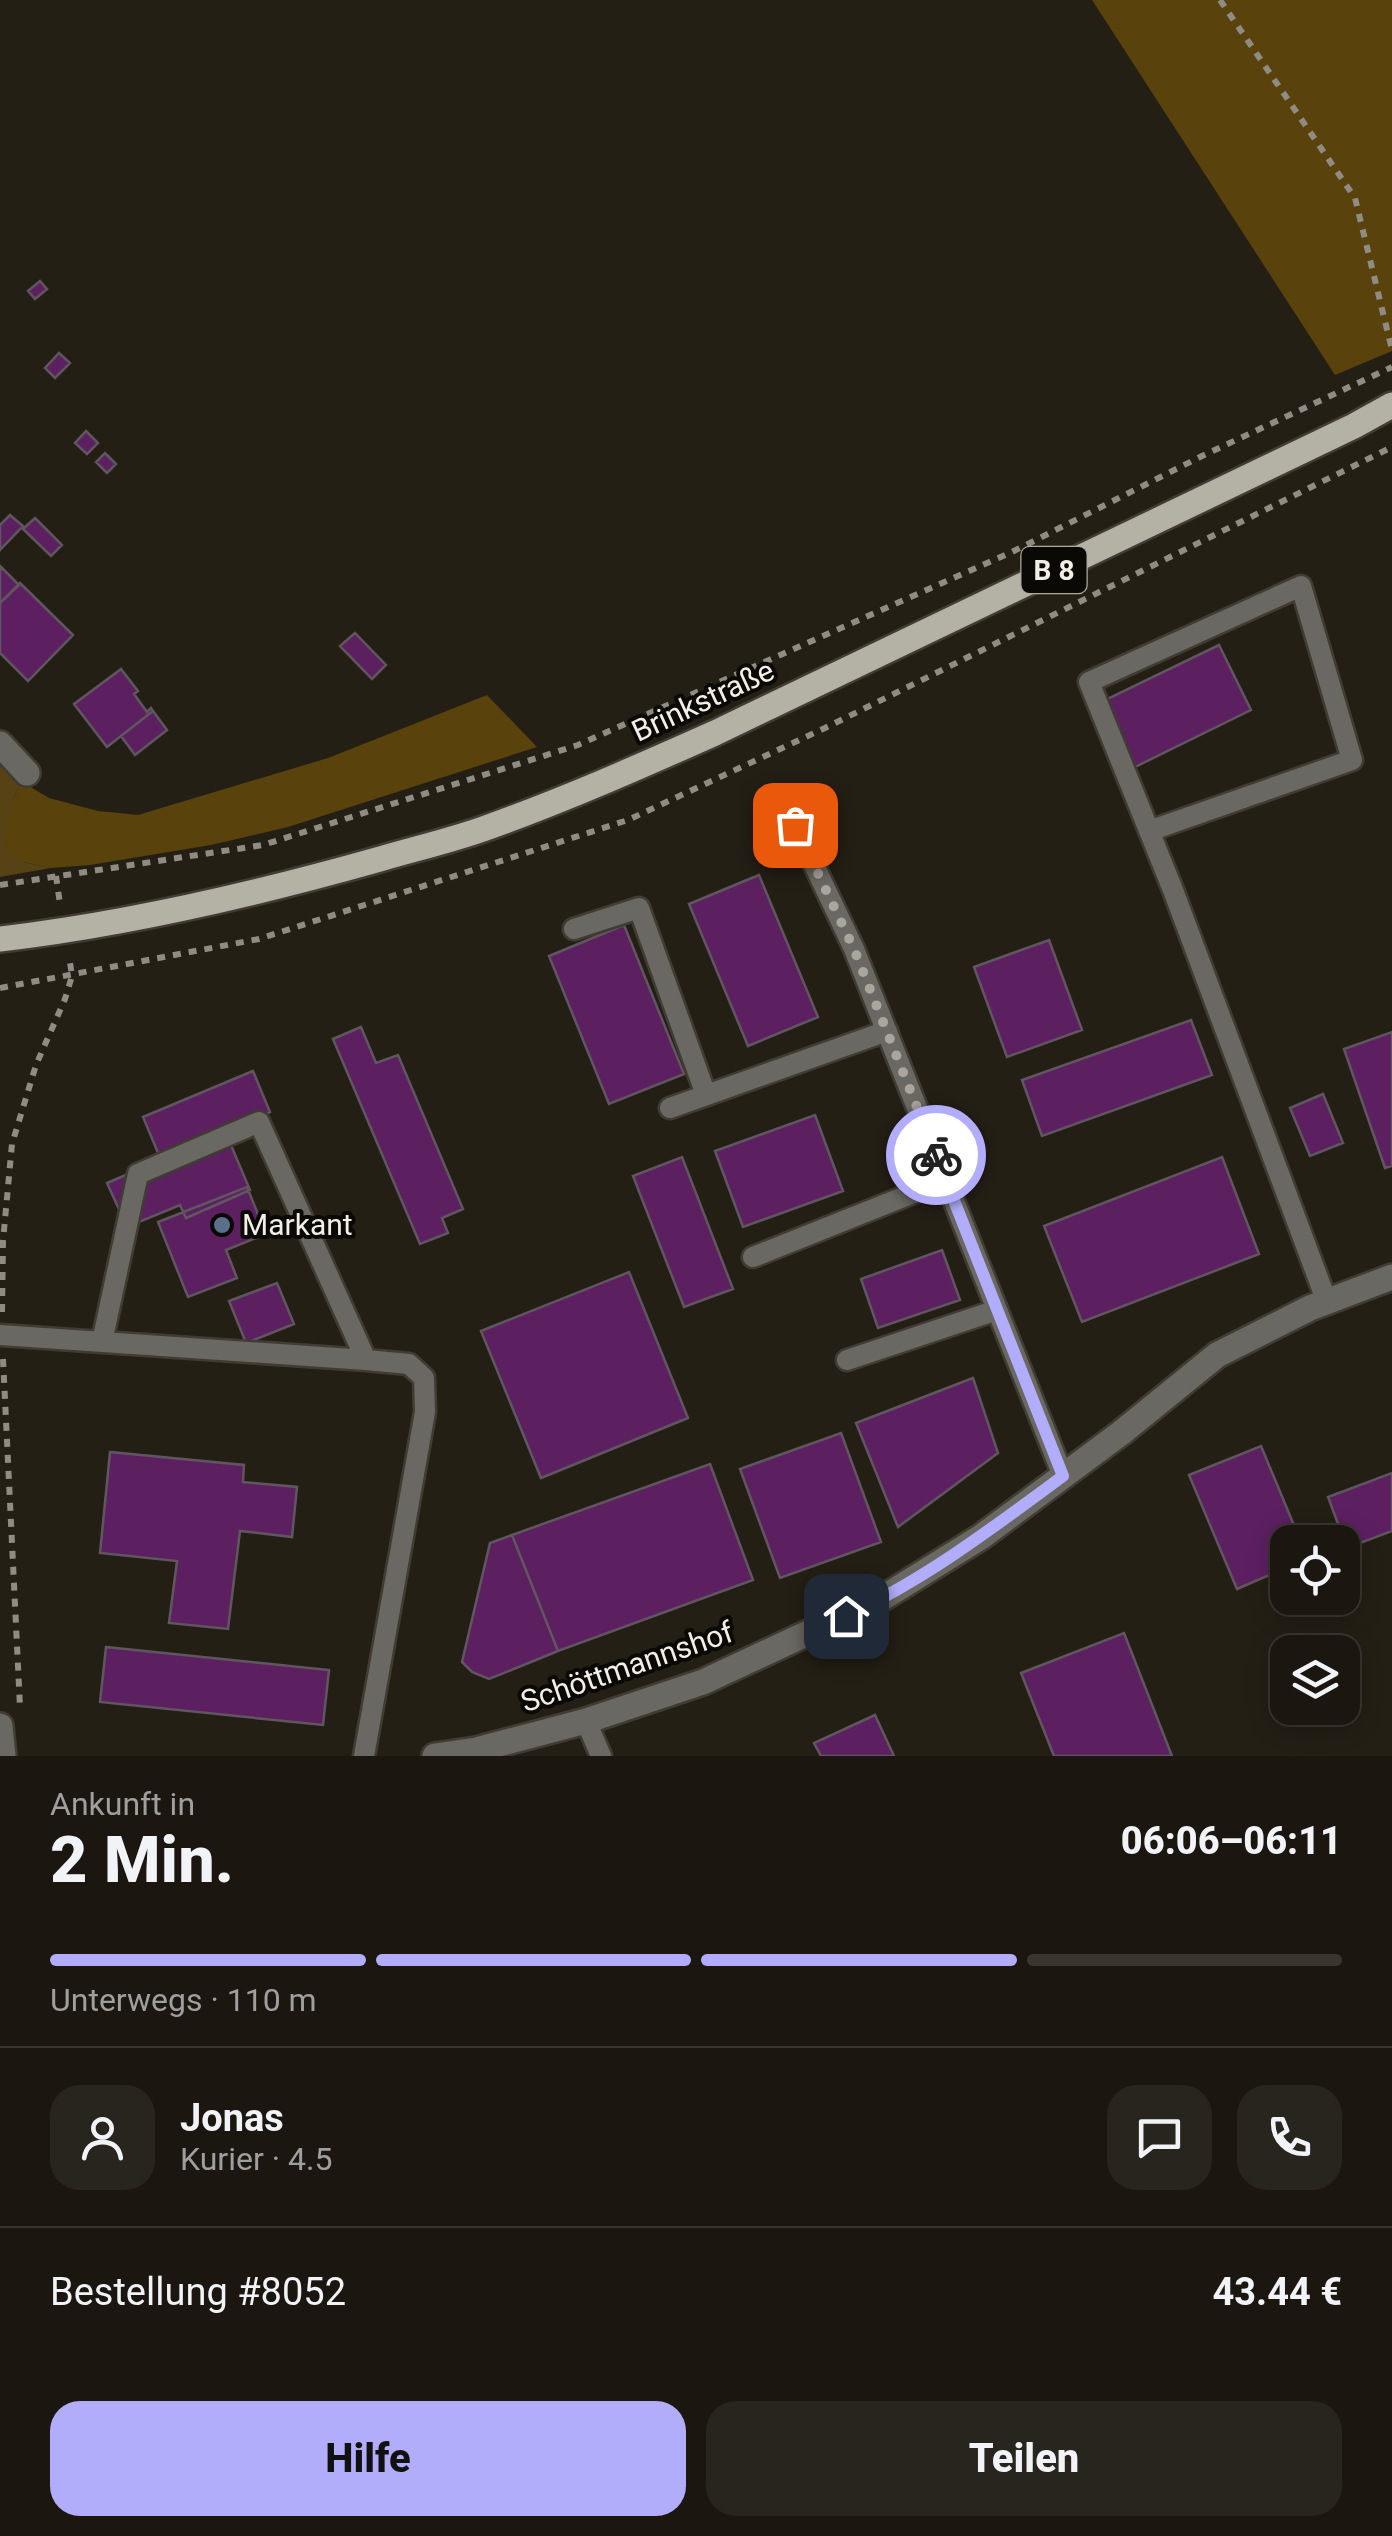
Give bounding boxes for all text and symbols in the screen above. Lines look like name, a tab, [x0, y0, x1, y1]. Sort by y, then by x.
road number: B 8	[1022, 547, 1086, 593]
street label: Brinkstraße	[626, 652, 779, 749]
pin	[753, 783, 838, 868]
icon: bag	[768, 798, 823, 853]
courier	[886, 1105, 986, 1205]
icon: bike	[909, 1128, 964, 1183]
place label: Markant	[242, 1207, 353, 1242]
marker: Markant	[211, 1214, 233, 1236]
map controls	[1270, 1525, 1360, 1725]
button: locate	[1270, 1525, 1360, 1615]
pin	[804, 1574, 889, 1659]
icon: home	[819, 1589, 874, 1644]
street label: Schöttmannshof	[516, 1614, 738, 1719]
button: layers	[1270, 1635, 1360, 1725]
text: Ankunft in	[50, 1785, 195, 1823]
text: 06:06–06:11	[1121, 1819, 1342, 1863]
text: 2 Min.	[50, 1822, 234, 1898]
text: Unterwegs · 110 m	[50, 1981, 317, 2019]
button: person	[50, 2085, 155, 2190]
button: chat	[1107, 2085, 1212, 2190]
button: phone	[1237, 2085, 1342, 2190]
text: Jonas	[180, 2096, 284, 2140]
text: Kurier · 4.5	[180, 2140, 332, 2178]
text: Bestellung #8052	[50, 2270, 346, 2314]
text: 43.44 €	[1213, 2270, 1342, 2314]
button: Hilfe	[50, 2401, 686, 2516]
button: Teilen	[706, 2401, 1342, 2516]

